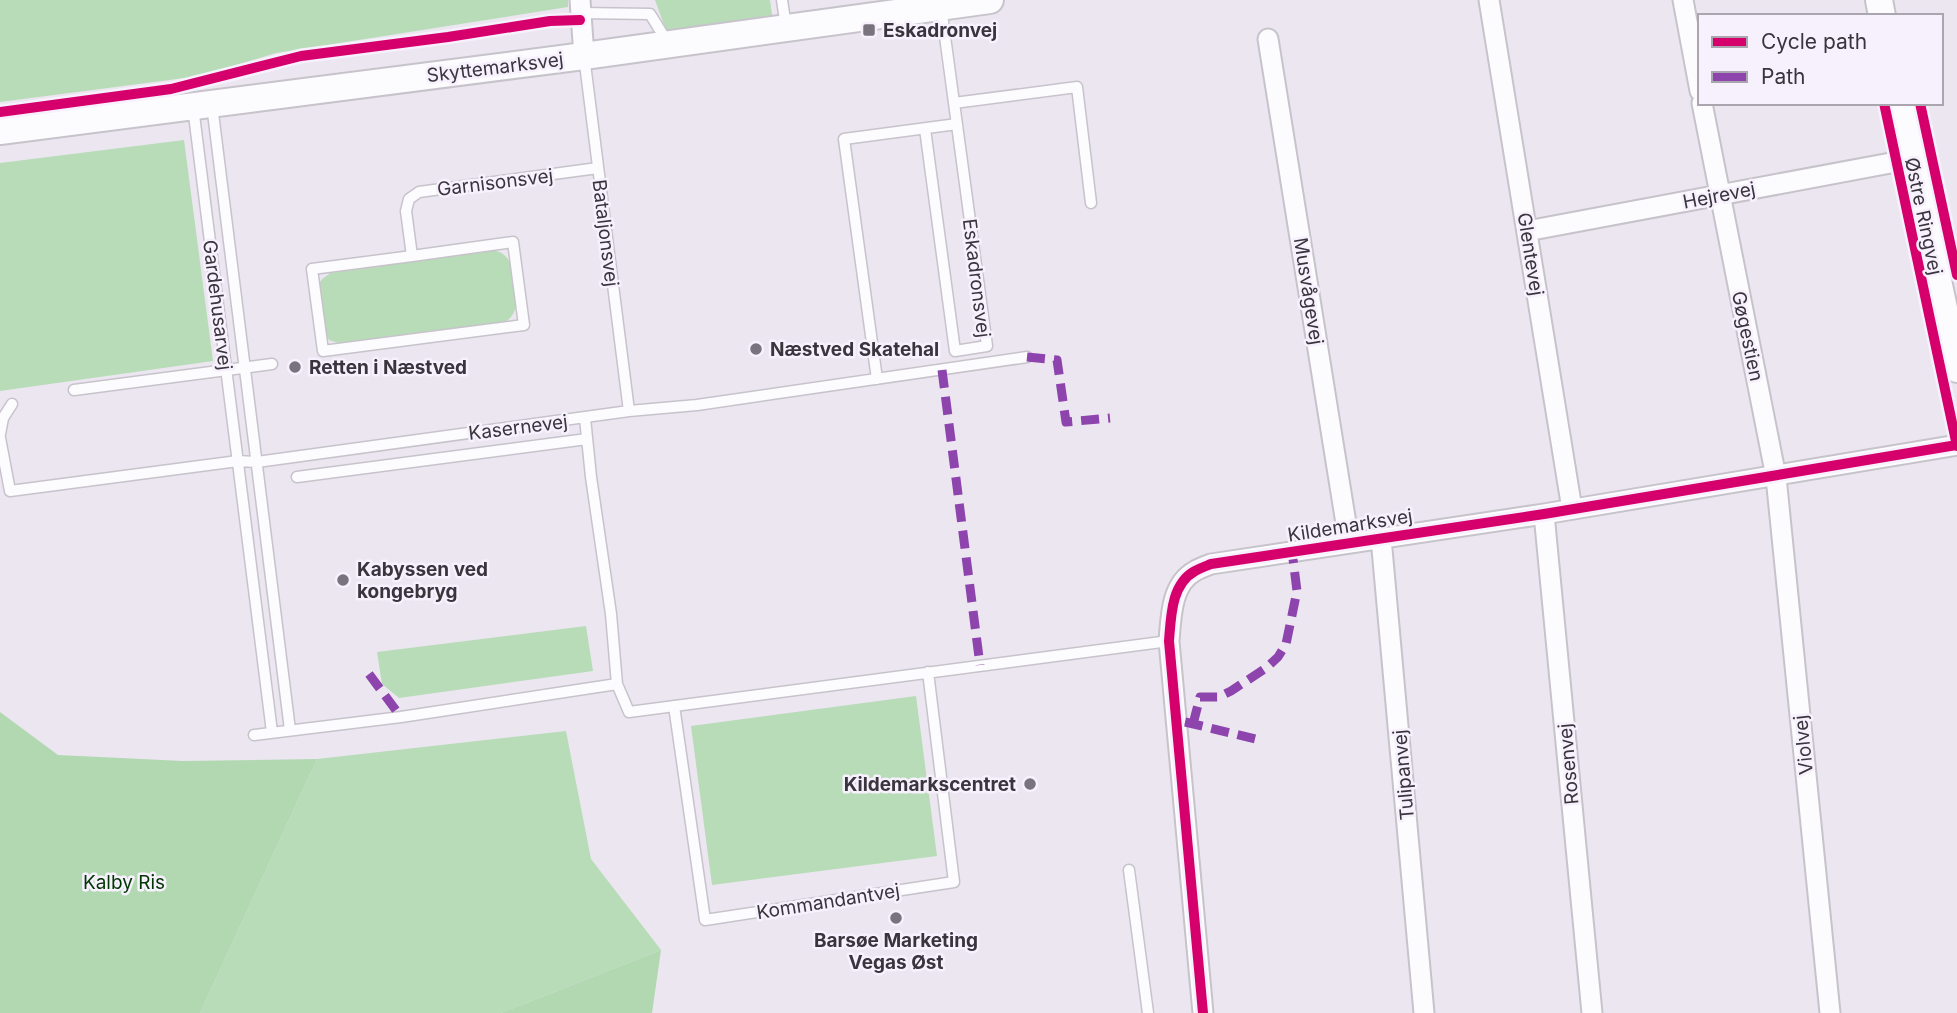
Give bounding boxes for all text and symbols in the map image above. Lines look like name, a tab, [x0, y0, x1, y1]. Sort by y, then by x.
legend	[1698, 14, 1943, 105]
place label: Eskadronvej	[883, 19, 997, 42]
marker: Eskadronvej	[861, 22, 877, 38]
text: Cycle path	[1761, 29, 1867, 54]
street label: Skyttemarksvej	[425, 48, 565, 87]
text: Path	[1761, 64, 1806, 89]
street label: Østre Ringvej	[1900, 155, 1947, 277]
street label: Garnisonsvej	[436, 164, 554, 201]
street label: Hejrevej	[1681, 177, 1757, 214]
street label: Bataljonsvej	[588, 178, 623, 288]
street label: Glentevej	[1513, 211, 1548, 297]
street label: Eskadronsvej	[958, 217, 995, 339]
street label: Musvågevej	[1289, 236, 1328, 346]
street label: Gardehusarvej	[198, 239, 237, 371]
street label: Gøgestien	[1727, 289, 1768, 383]
place label: Næstved Skatehal	[770, 338, 939, 361]
marker: Næstved Skatehal	[748, 341, 764, 357]
place label: Retten i Næstved	[309, 356, 467, 379]
marker: Retten i Næstved	[287, 359, 303, 375]
street label: Kasernevej	[467, 410, 569, 445]
street label: Kildemarksvej	[1286, 504, 1414, 547]
place label: Kabyssen ved kongebryg	[357, 558, 488, 603]
marker: Kabyssen ved kongebryg	[335, 572, 351, 588]
street label: Violvej	[1789, 714, 1818, 776]
street label: Rosenvej	[1553, 722, 1584, 805]
street label: Tulipanvej	[1388, 729, 1419, 821]
place label: Kildemarkscentret	[844, 773, 1016, 796]
marker: Kildemarkscentret	[1022, 776, 1038, 792]
park label: Kalby Ris	[83, 871, 165, 894]
street label: Kommandantvej	[755, 879, 901, 924]
marker: Barsøe Marketing Vegas Øst	[888, 910, 904, 926]
place label: Barsøe Marketing Vegas Øst	[814, 929, 978, 974]

